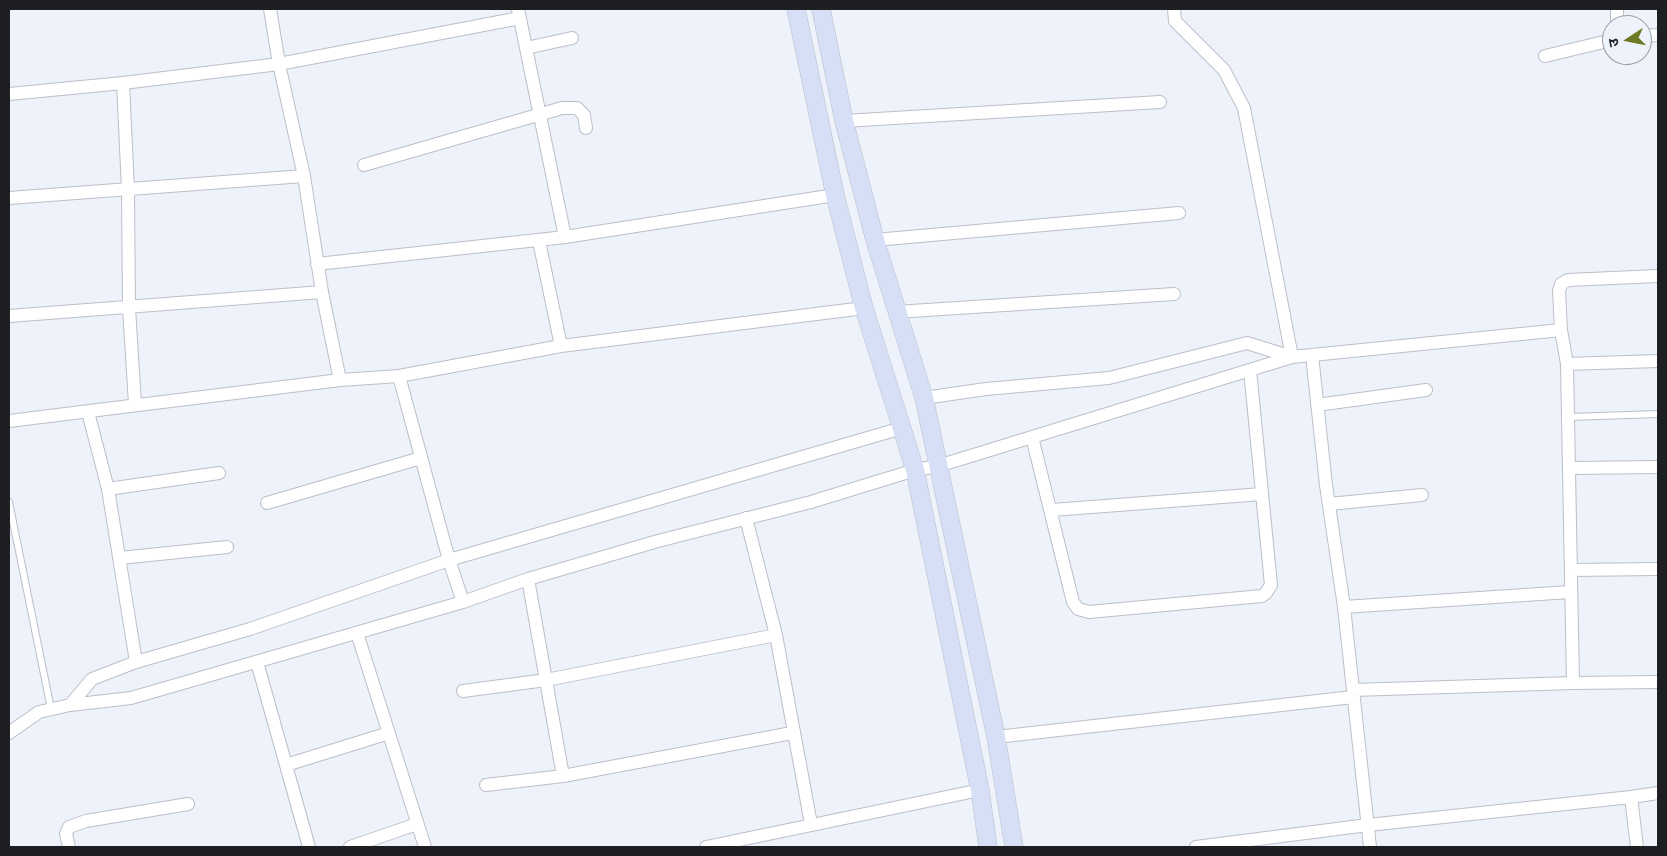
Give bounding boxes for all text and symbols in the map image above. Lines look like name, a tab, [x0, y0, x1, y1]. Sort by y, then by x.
north arrow	[1602, 15, 1652, 65]
text: उ	[1603, 37, 1623, 49]

